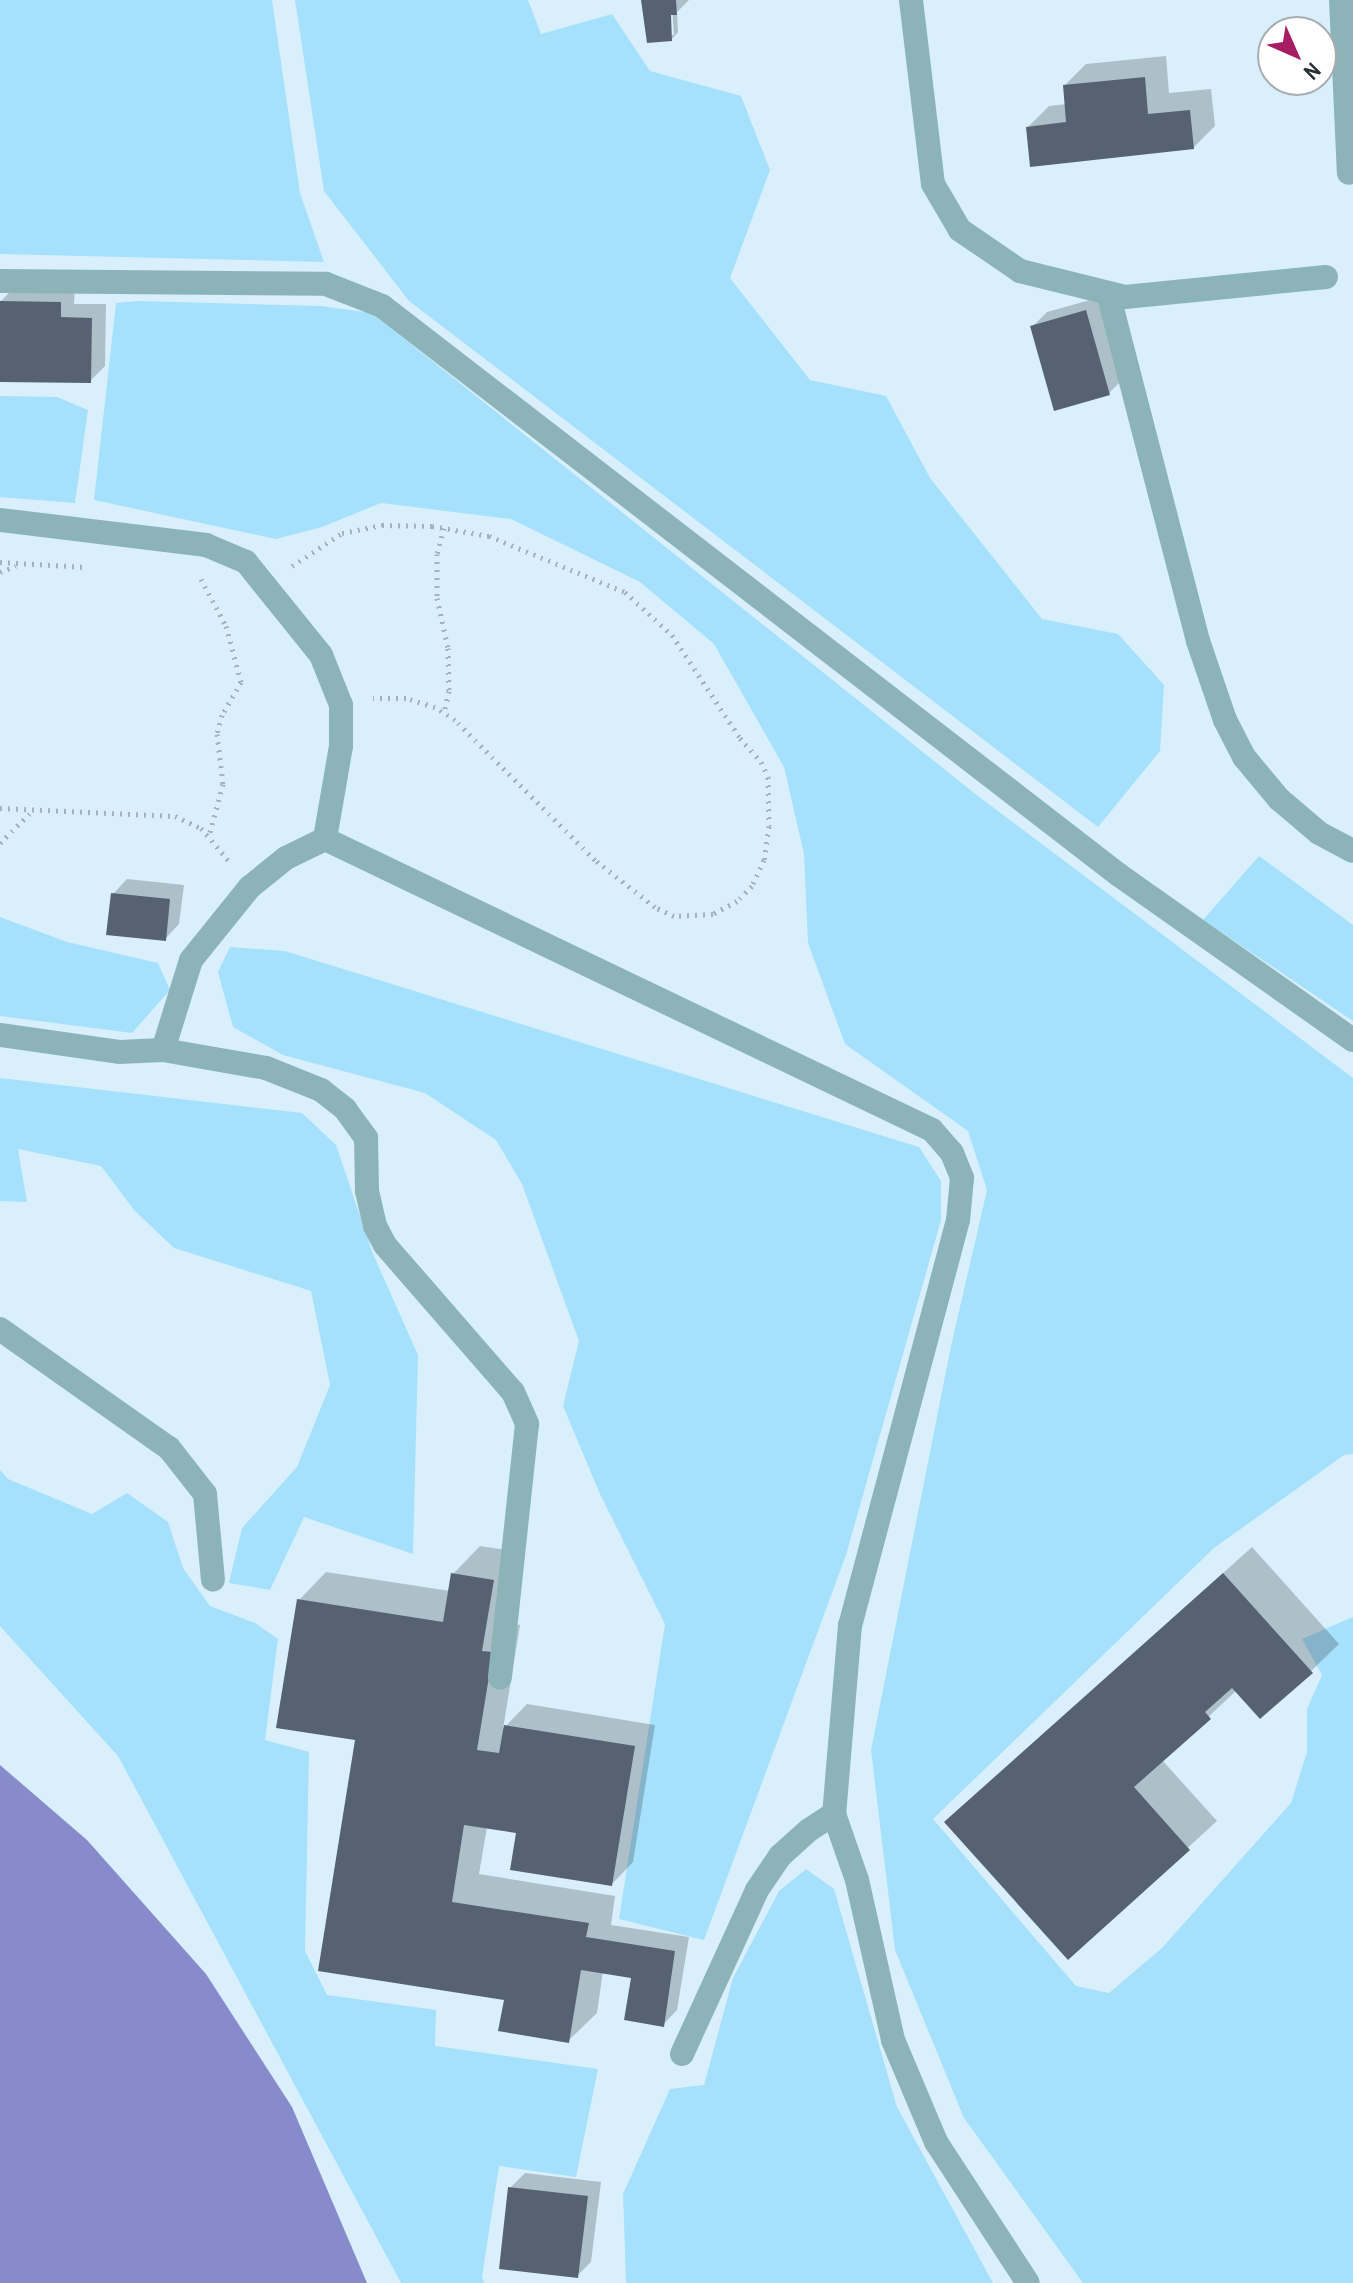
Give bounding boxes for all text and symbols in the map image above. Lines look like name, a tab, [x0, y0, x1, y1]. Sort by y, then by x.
north arrow	[1257, 16, 1337, 96]
text: N	[1297, 56, 1328, 87]

